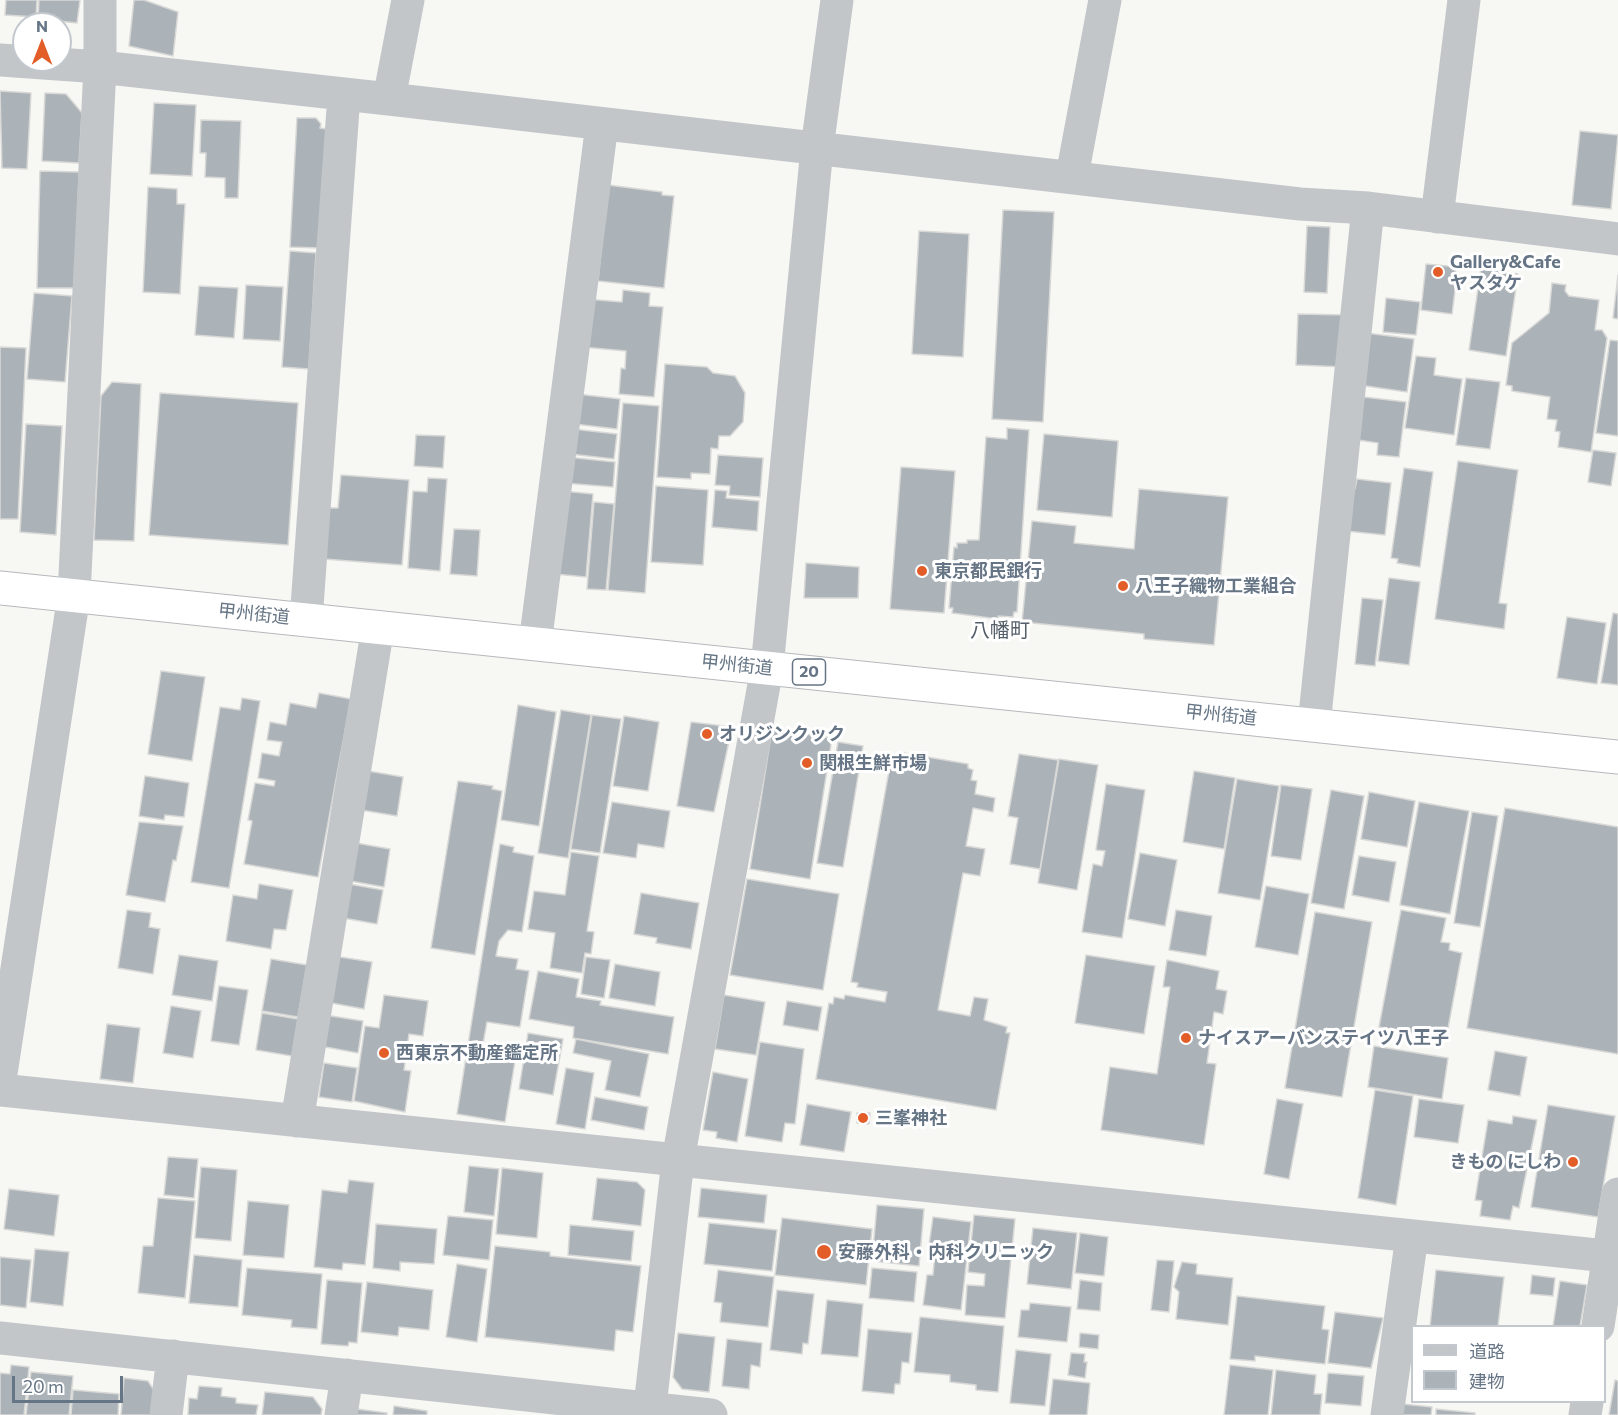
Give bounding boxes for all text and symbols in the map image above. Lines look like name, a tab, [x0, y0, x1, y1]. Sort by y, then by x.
north arrow	[12, 12, 72, 72]
text: N	[36, 16, 48, 35]
place label: Gallery&Cafe ヤスタケ	[1450, 251, 1561, 294]
marker: Gallery&Cafe ヤスタケ	[1431, 265, 1445, 279]
place label: 東京都民銀行	[934, 560, 1042, 582]
marker: 東京都民銀行	[915, 564, 929, 578]
place label: 八王子織物工業組合	[1135, 575, 1297, 597]
marker: 八王子織物工業組合	[1116, 579, 1130, 593]
street label: 甲州街道	[217, 599, 291, 629]
district label: 八幡町	[970, 618, 1030, 642]
street label: 甲州街道	[700, 650, 774, 680]
road number: 20	[792, 659, 826, 685]
street label: 甲州街道	[1184, 700, 1258, 730]
place label: オリジンクック	[719, 723, 845, 745]
marker: オリジンクック	[700, 727, 714, 741]
place label: 関根生鮮市場	[819, 752, 927, 774]
marker: 関根生鮮市場	[800, 756, 814, 770]
place label: ナイスアーバンステイツ八王子	[1198, 1027, 1449, 1049]
marker: ナイスアーバンステイツ八王子	[1179, 1031, 1193, 1045]
place label: 西東京不動産鑑定所	[396, 1042, 558, 1064]
marker: 西東京不動産鑑定所	[377, 1046, 391, 1060]
place label: 三峯神社	[875, 1107, 947, 1129]
marker: 三峯神社	[856, 1111, 870, 1125]
place label: きもの にしわ	[1450, 1151, 1561, 1173]
marker: きもの にしわ	[1566, 1155, 1580, 1169]
place label: 安藤外科・内科クリニック	[838, 1241, 1054, 1263]
marker: 安藤外科・内科クリニック	[815, 1243, 833, 1261]
legend	[1411, 1325, 1606, 1403]
text: 道路	[1469, 1340, 1505, 1362]
scale bar	[15, 1364, 126, 1402]
text: 建物	[1469, 1370, 1505, 1392]
text: 20 m	[23, 1375, 64, 1397]

